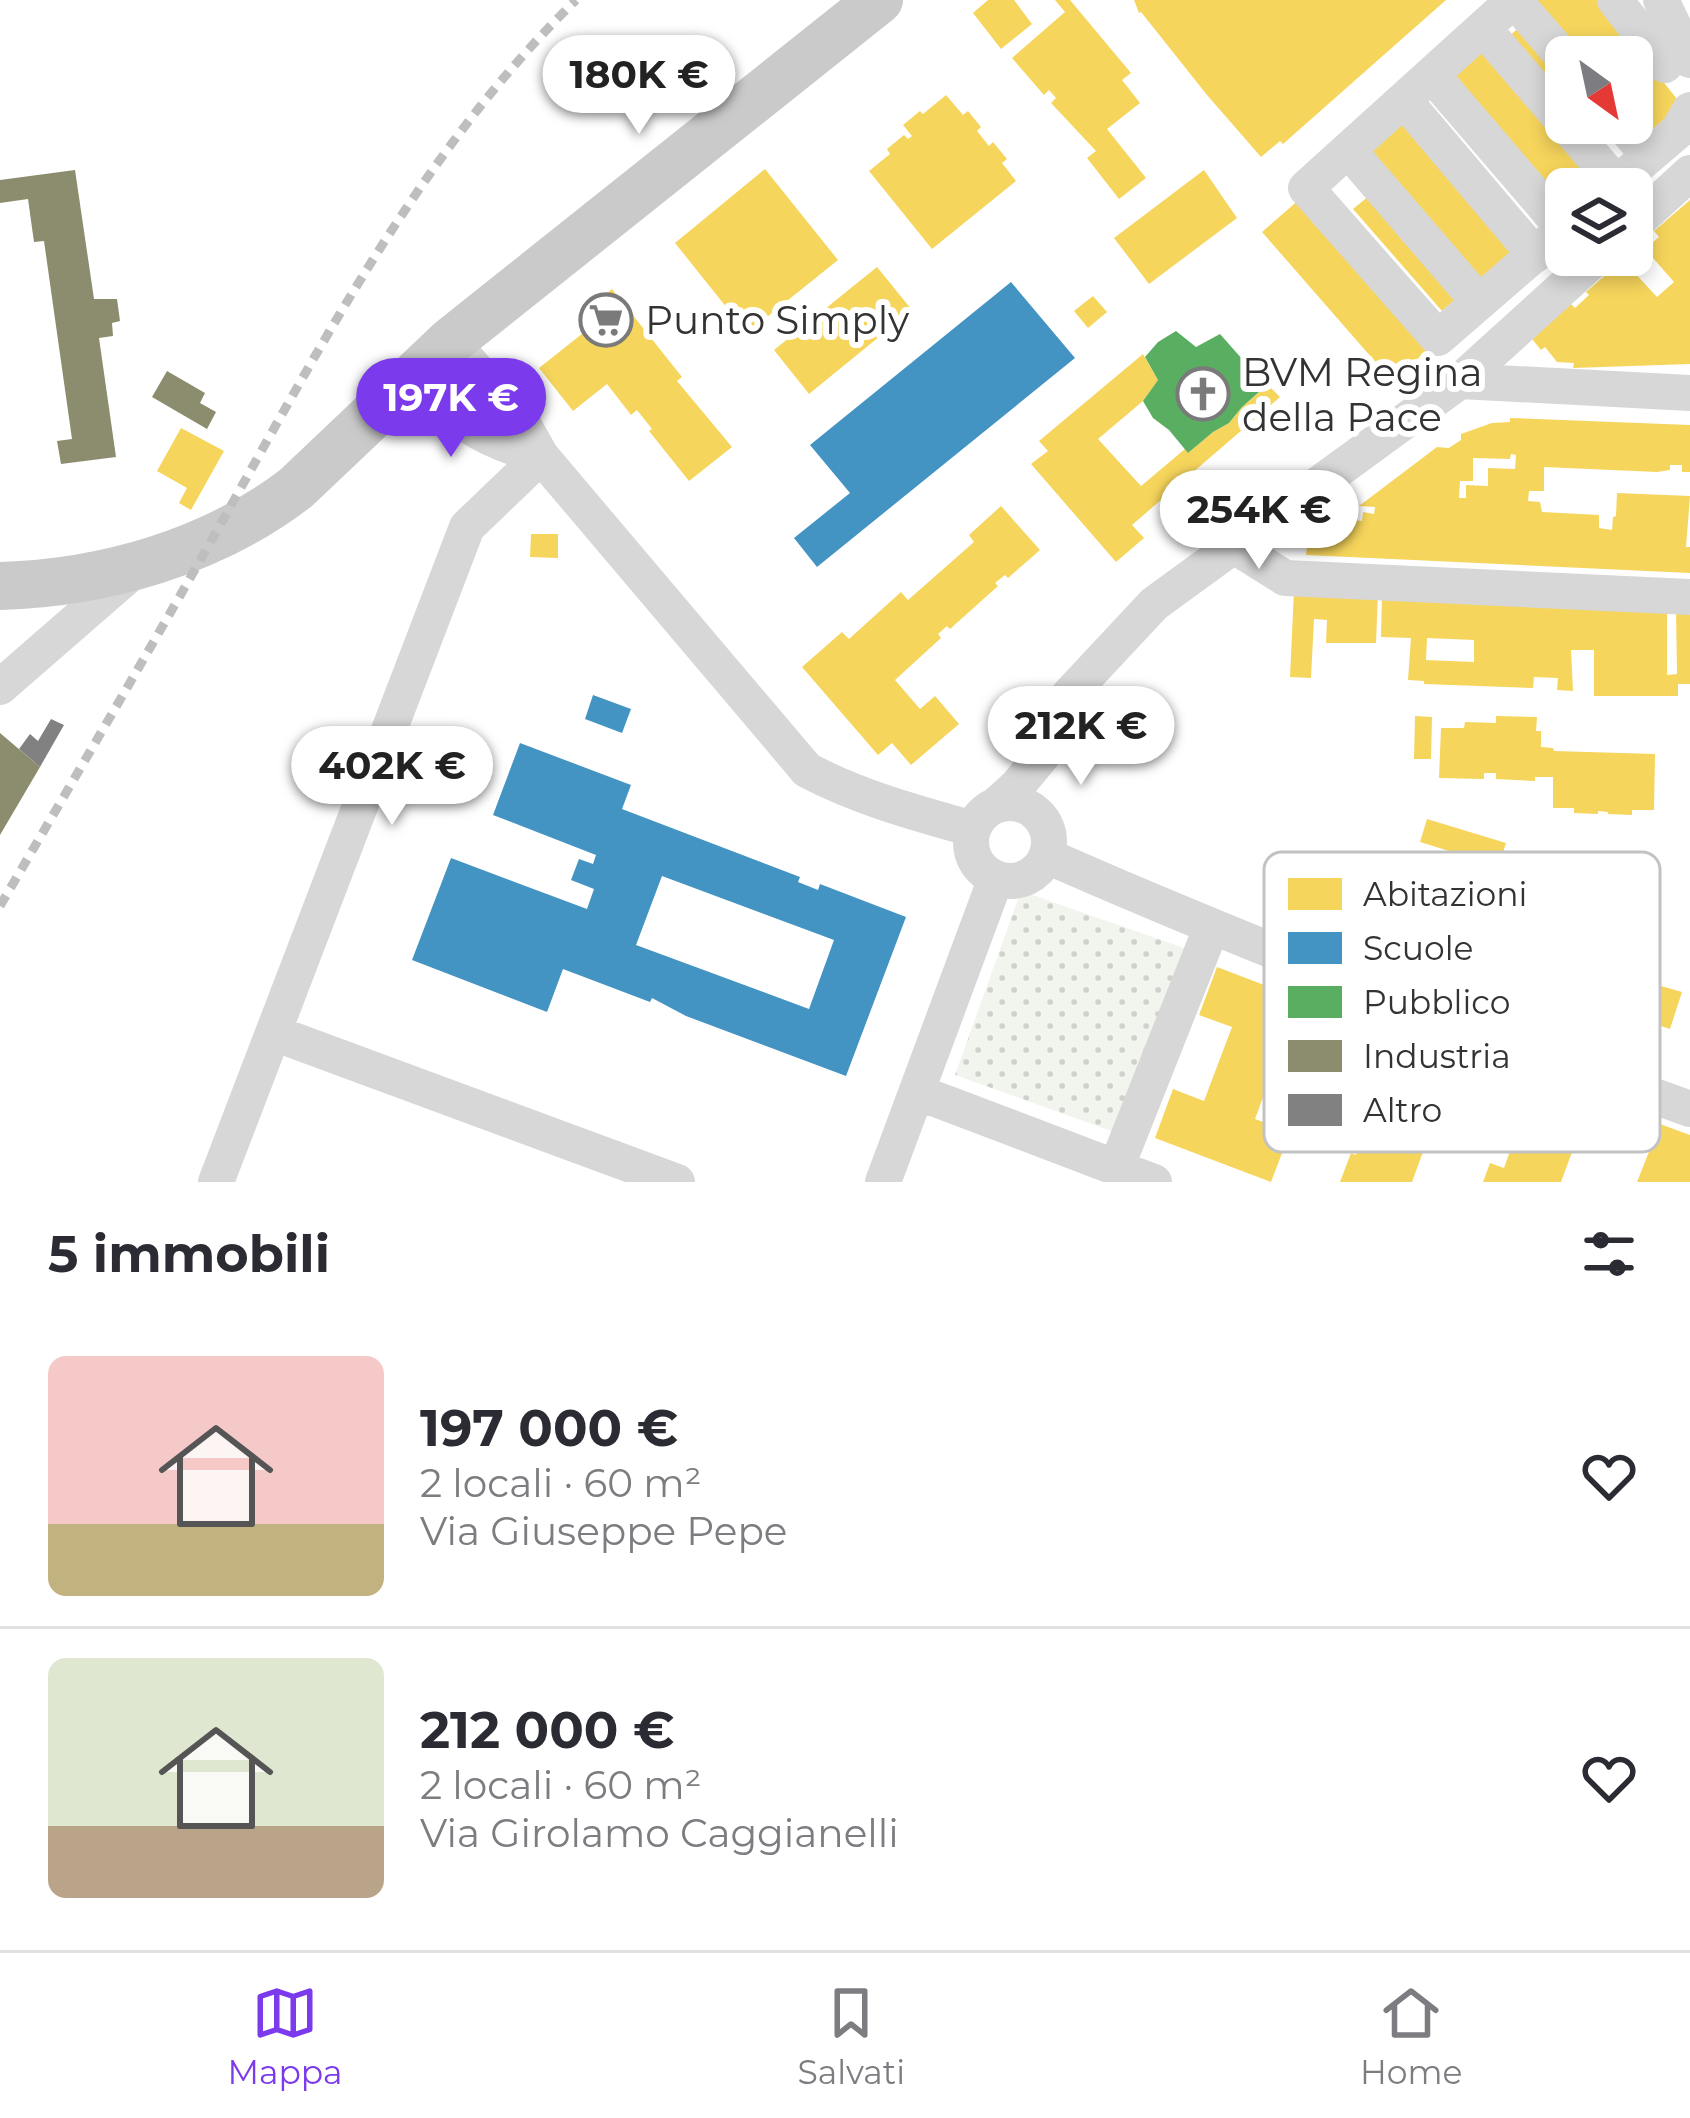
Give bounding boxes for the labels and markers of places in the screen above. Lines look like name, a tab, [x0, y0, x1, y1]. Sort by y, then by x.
pin: 180K €	[541, 35, 737, 137]
supermarket icon: Punto Simply	[578, 292, 634, 348]
place label: Punto Simply	[645, 296, 910, 344]
place label: BVM Regina della Pace	[1242, 348, 1482, 441]
pin: 197K €	[353, 358, 549, 460]
church icon: BVM Regina della Pace	[1175, 366, 1231, 422]
pin: 254K €	[1161, 470, 1357, 572]
pin: 212K €	[983, 686, 1179, 788]
pin: 402K €	[294, 726, 490, 828]

